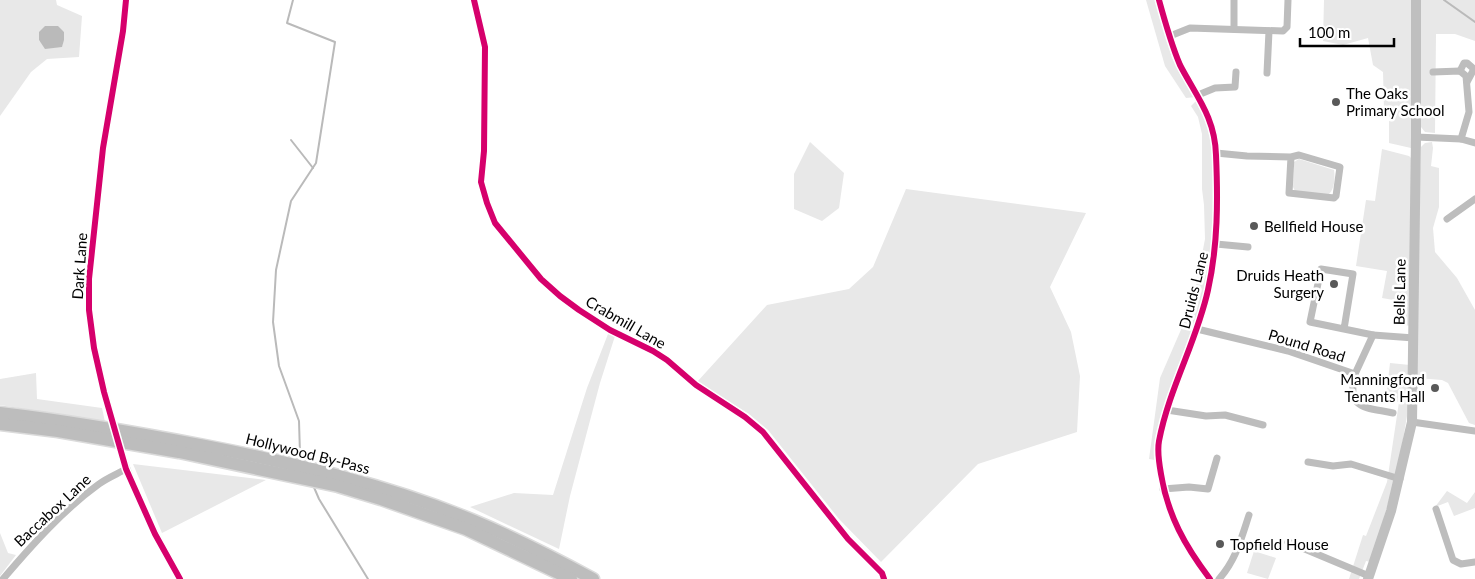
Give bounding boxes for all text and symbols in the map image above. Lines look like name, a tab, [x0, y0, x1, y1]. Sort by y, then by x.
scale bar	[1300, 15, 1394, 47]
text: 100 m	[1308, 23, 1350, 41]
place label: The Oaks Primary School	[1346, 84, 1445, 119]
marker: The Oaks Primary School	[1330, 96, 1342, 108]
place label: Bellfield House	[1264, 217, 1363, 235]
marker: Bellfield House	[1248, 220, 1260, 232]
street label: Dark Lane	[68, 232, 90, 300]
street label: Druids Lane	[1175, 249, 1211, 330]
street label: Bells Lane	[1389, 259, 1409, 325]
place label: Druids Heath Surgery	[1236, 266, 1324, 301]
marker: Druids Heath Surgery	[1328, 278, 1340, 290]
street label: Crabmill Lane	[583, 292, 669, 352]
street label: Pound Road	[1266, 325, 1348, 365]
place label: Manningford Tenants Hall	[1340, 370, 1425, 405]
marker: Manningford Tenants Hall	[1429, 382, 1441, 394]
street label: Hollywood By-Pass	[244, 429, 372, 477]
street label: Baccabox Lane	[10, 470, 94, 550]
place label: Topfield House	[1230, 535, 1329, 553]
marker: Topfield House	[1214, 538, 1226, 550]

